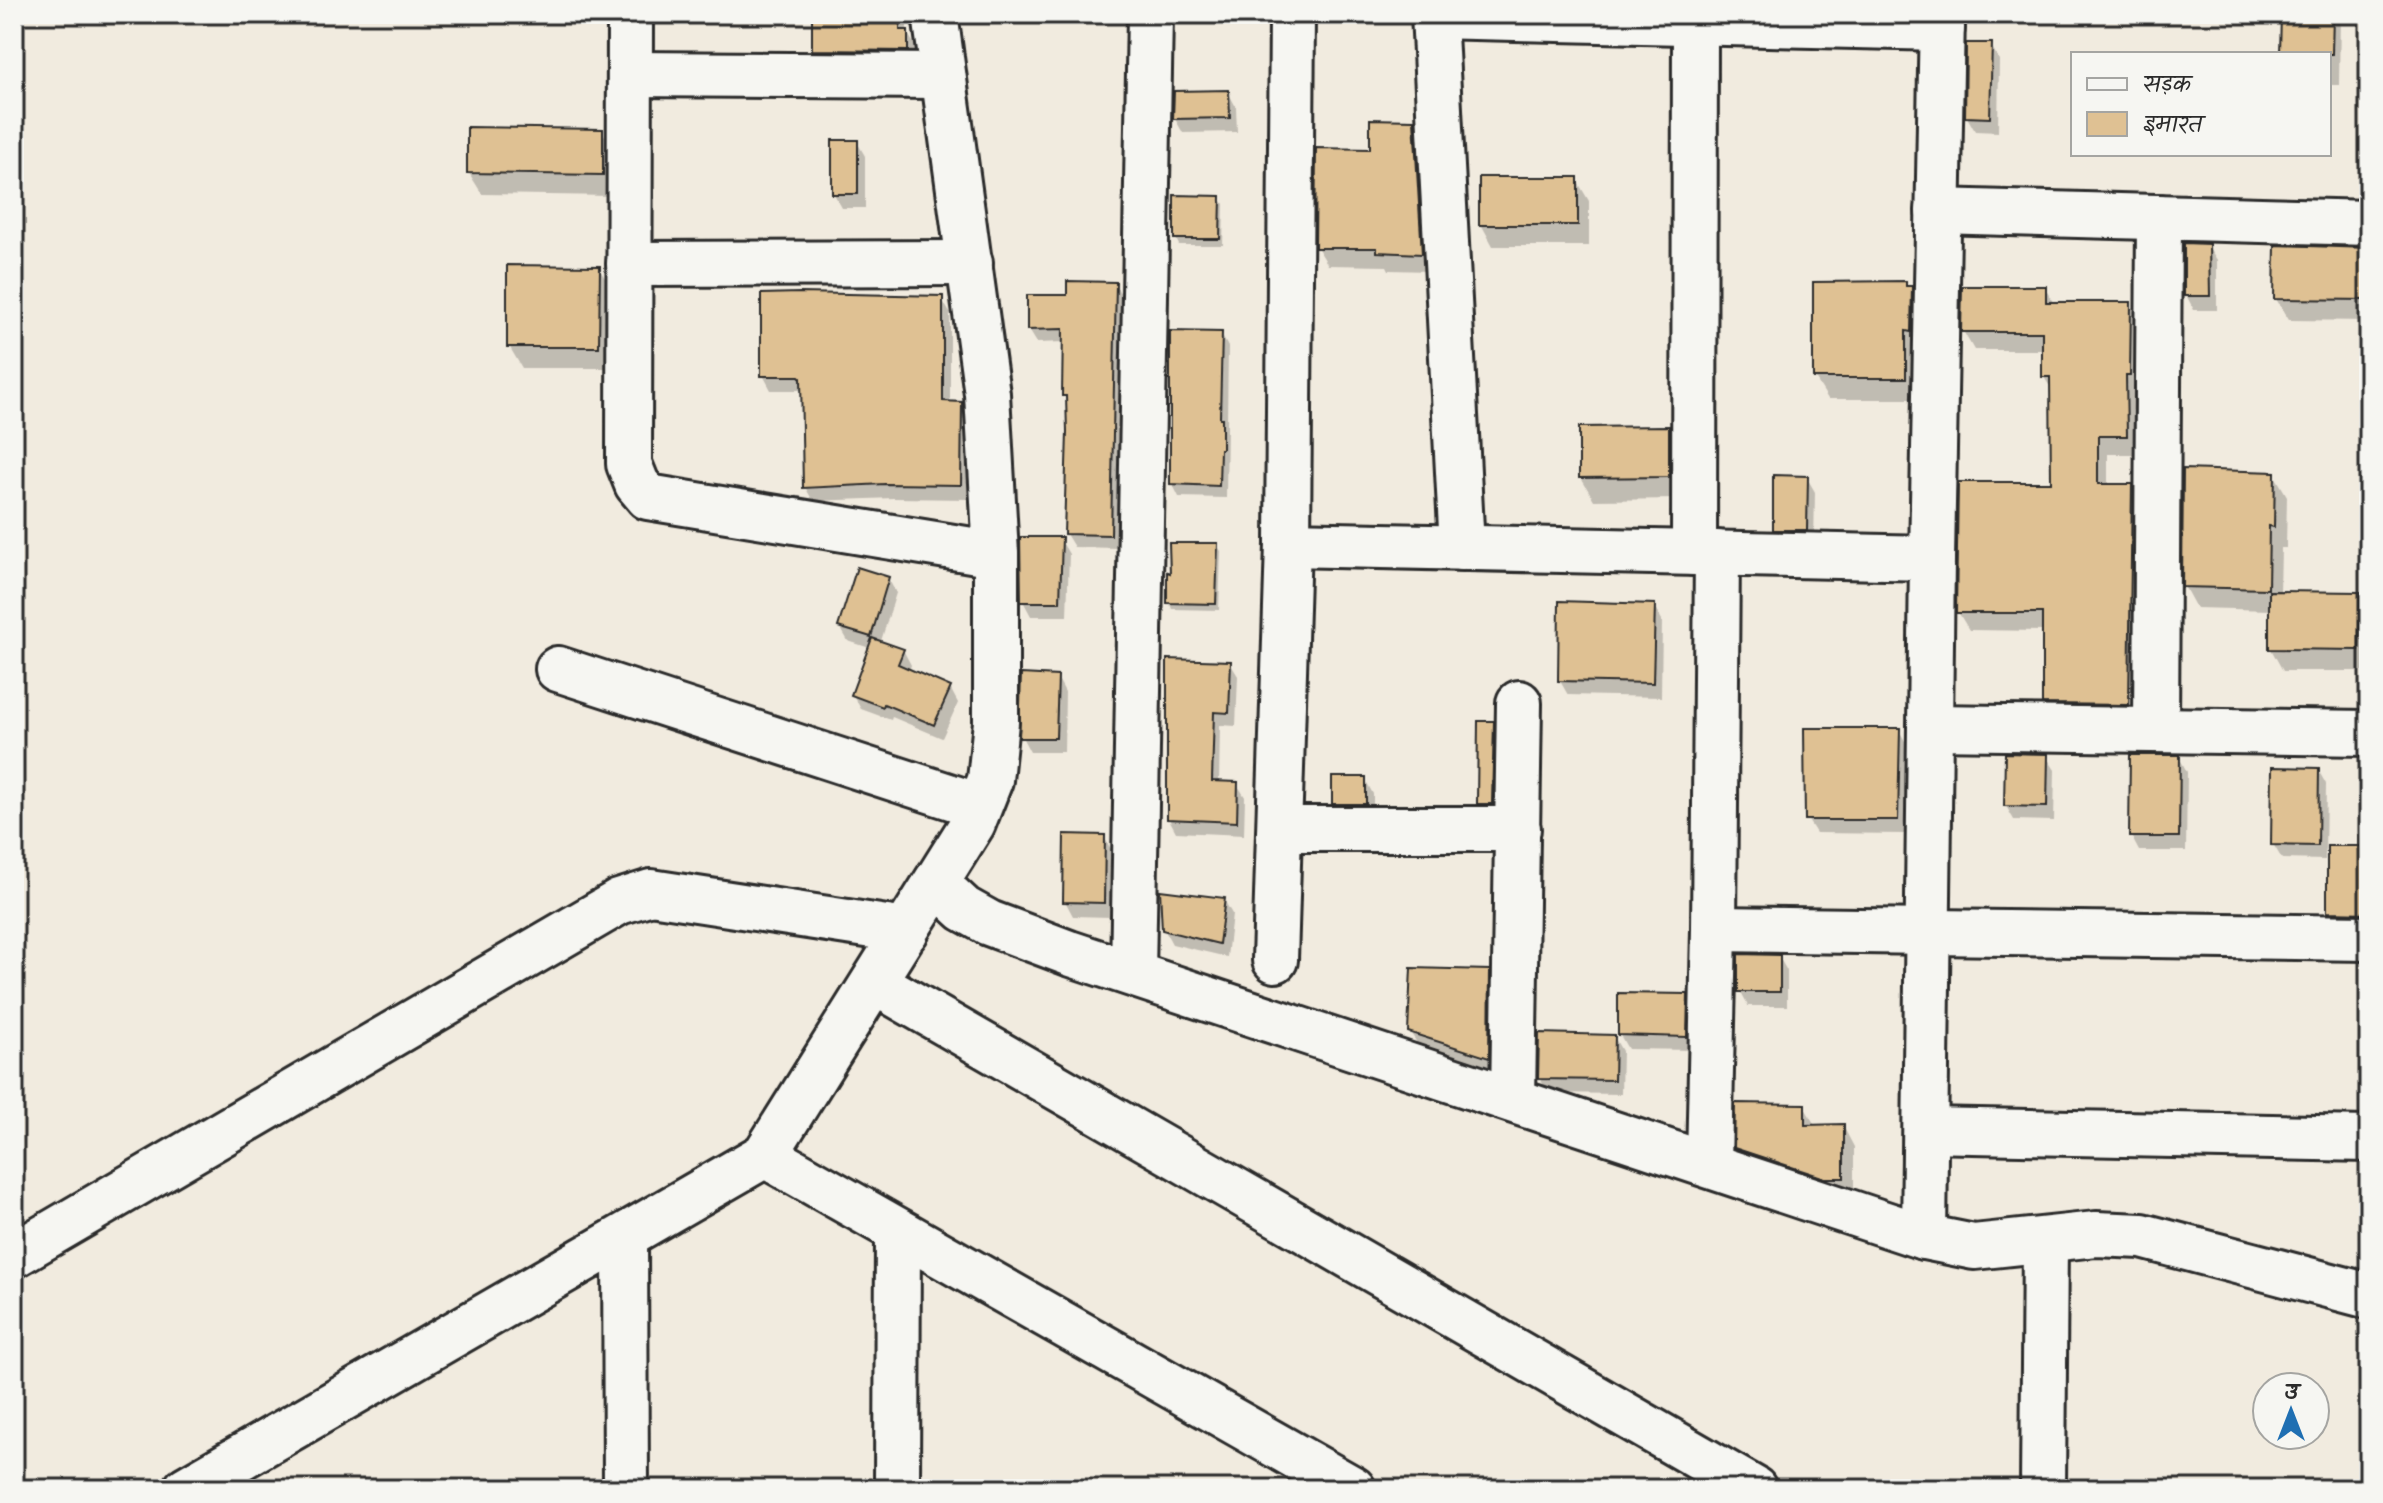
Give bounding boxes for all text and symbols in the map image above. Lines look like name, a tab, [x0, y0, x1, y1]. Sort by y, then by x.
legend	[2071, 52, 2331, 156]
text: सड़क	[2143, 66, 2194, 105]
text: इमारत	[2143, 106, 2207, 145]
north arrow	[2251, 1371, 2331, 1451]
text: उ	[2284, 1376, 2302, 1411]

